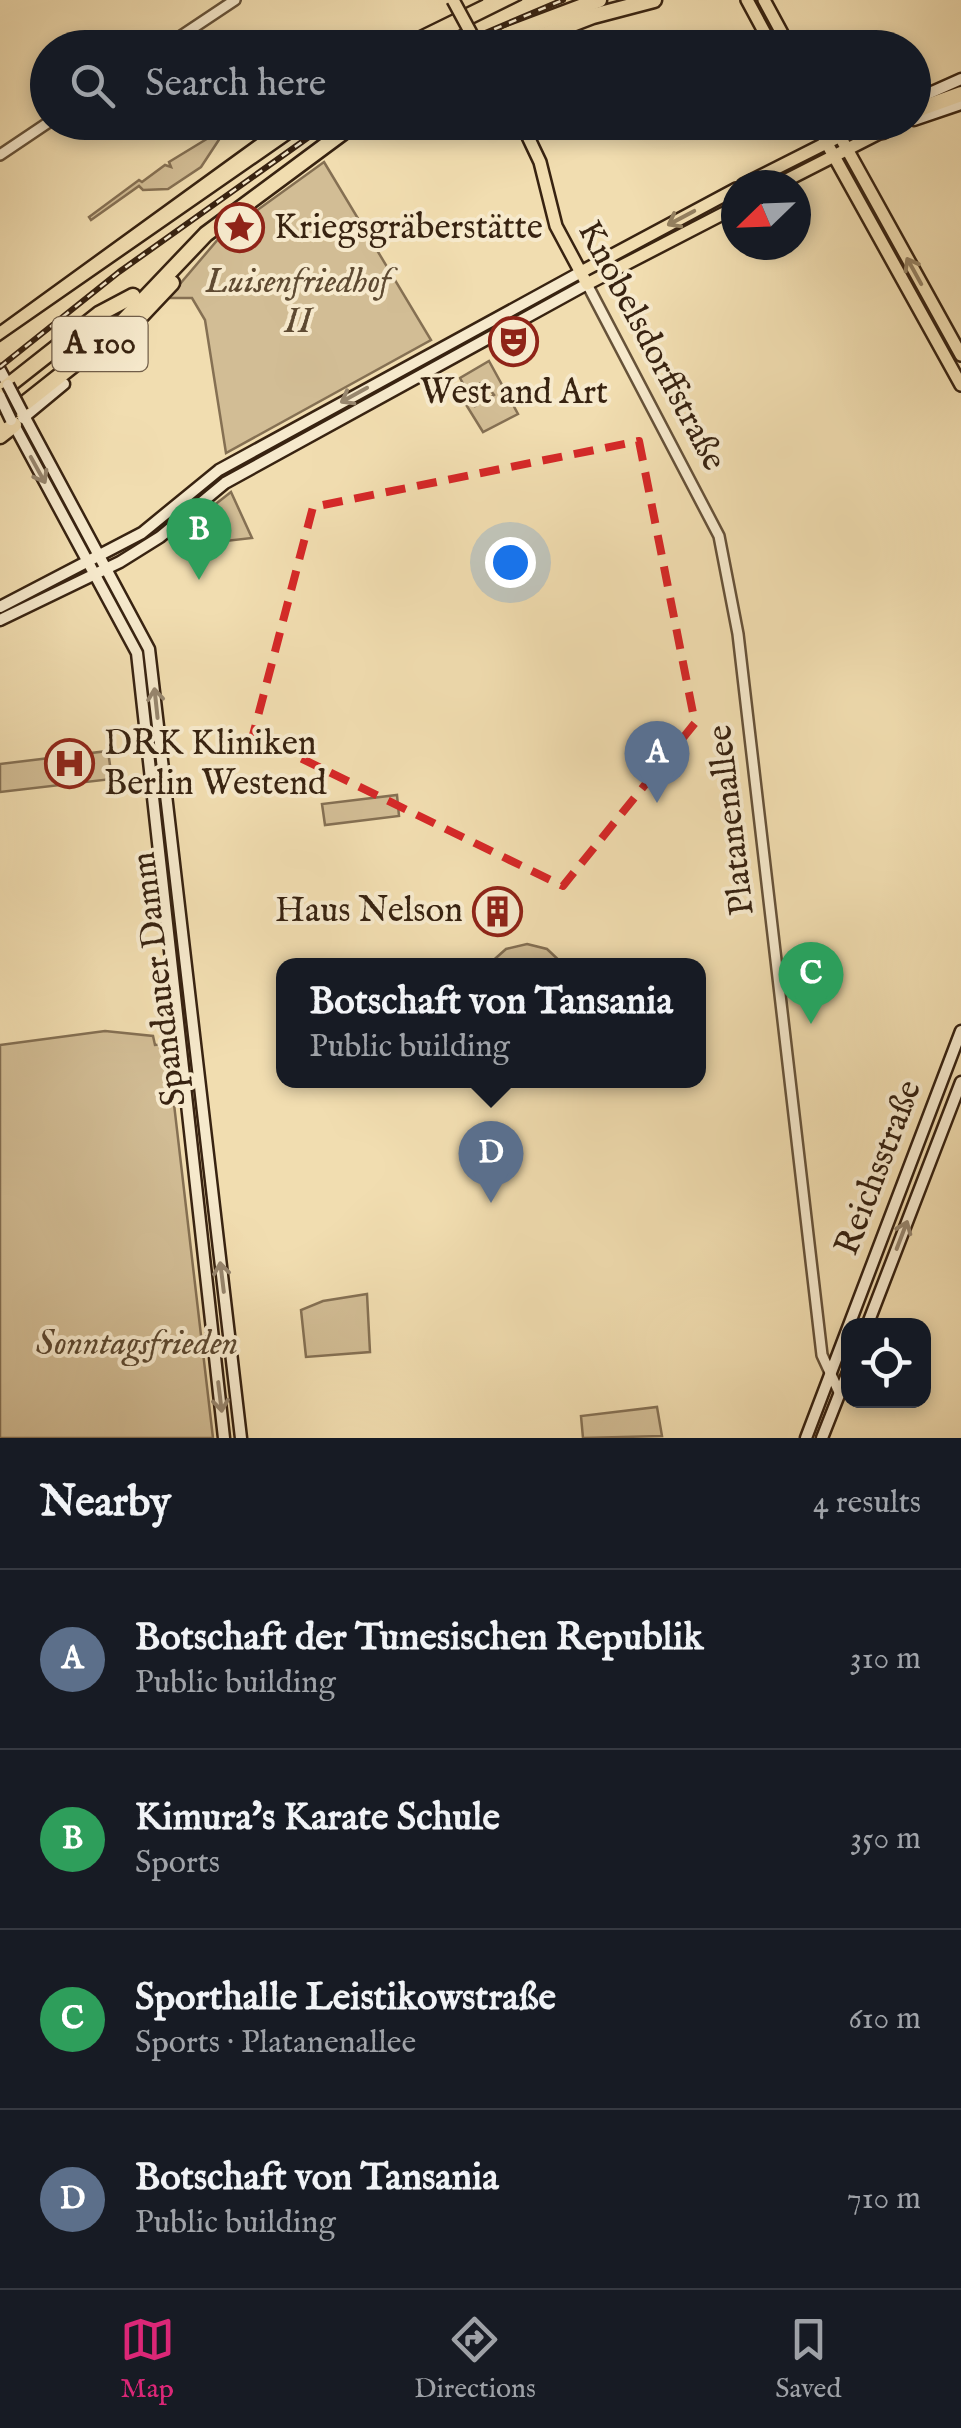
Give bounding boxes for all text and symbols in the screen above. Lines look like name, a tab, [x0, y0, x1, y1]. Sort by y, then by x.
search box	[30, 30, 931, 140]
icon: search	[65, 58, 120, 113]
text: Search here	[145, 61, 326, 109]
north arrow	[721, 170, 811, 260]
place icon: Kriegsgräberstätte	[213, 202, 265, 254]
place label: Kriegsgräberstätte	[274, 206, 543, 251]
one-way arrow	[666, 209, 696, 228]
street label: Knobelsdorffstraße	[566, 213, 736, 479]
one-way arrow	[904, 256, 924, 286]
park label: Luisenfriedhof II	[204, 260, 398, 345]
theatre icon: West and Art	[488, 315, 540, 367]
road number: A 100	[52, 317, 148, 371]
place label: West and Art	[420, 371, 608, 416]
one-way arrow	[339, 385, 369, 405]
one-way arrow	[29, 455, 49, 484]
pin: B	[166, 498, 232, 580]
your location	[485, 537, 536, 588]
one-way arrow	[146, 687, 165, 719]
pin: A	[624, 720, 690, 803]
place label: DRK Kliniken Berlin Westend	[104, 722, 327, 807]
street label: Platanenallee	[698, 722, 766, 918]
hospital icon: DRK Kliniken Berlin Westend	[43, 738, 95, 790]
street label: Spandauer Damm	[122, 849, 198, 1109]
building icon: Haus Nelson	[472, 885, 524, 937]
place label: Haus Nelson	[275, 889, 463, 934]
pin: C	[778, 942, 844, 1024]
popup	[276, 958, 706, 1088]
text: Botschaft von Tansania	[309, 979, 673, 1027]
text: Public building	[309, 1027, 510, 1068]
street label: Reichsstraße	[825, 1074, 933, 1262]
pin: D	[458, 1120, 524, 1203]
one-way arrow	[895, 1220, 913, 1250]
one-way arrow	[212, 1262, 231, 1294]
map controls	[841, 1318, 931, 1408]
button: locate	[841, 1318, 931, 1408]
park label: Sonntagsfrieden	[36, 1322, 238, 1367]
one-way arrow	[211, 1380, 229, 1413]
text: Nearby	[40, 1477, 171, 1530]
text: 4 results	[813, 1483, 921, 1524]
text: Botschaft der Tunesischen Republik	[135, 1615, 703, 1663]
text: A	[62, 1639, 83, 1680]
text: 310 m	[850, 1639, 921, 1680]
text: Public building	[135, 1663, 336, 1704]
text: Kimura's Karate Schule	[135, 1795, 500, 1843]
text: B	[62, 1819, 83, 1860]
text: 350 m	[850, 1819, 921, 1860]
text: Sports	[135, 1843, 220, 1884]
text: Sporthalle Leistikowstraße	[135, 1975, 556, 2023]
text: C	[61, 1999, 84, 2040]
text: 610 m	[849, 1999, 921, 2040]
text: Sports · Platanenallee	[135, 2023, 416, 2064]
text: Botschaft von Tansania	[135, 2155, 499, 2203]
text: D	[60, 2179, 85, 2220]
text: 710 m	[847, 2179, 921, 2220]
text: Public building	[135, 2203, 336, 2244]
tab: Map	[120, 2312, 175, 2407]
tab: Directions	[414, 2312, 536, 2407]
tab: Saved	[775, 2312, 841, 2407]

